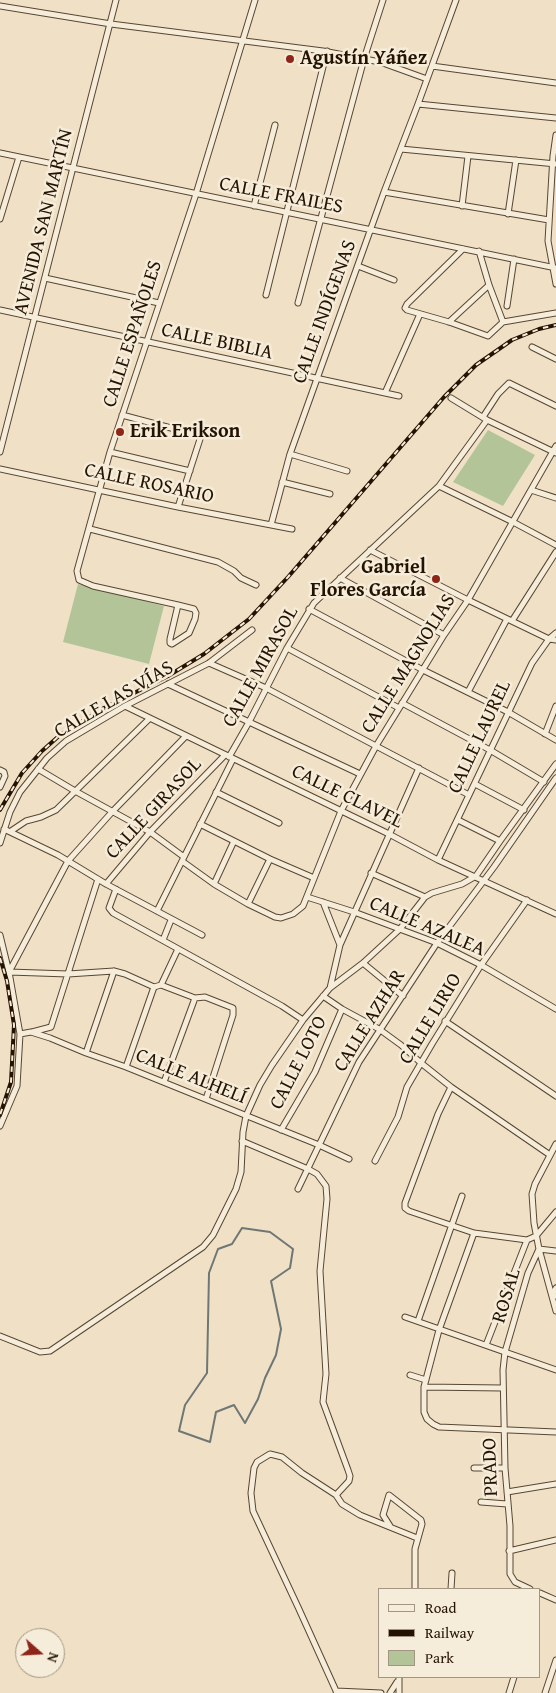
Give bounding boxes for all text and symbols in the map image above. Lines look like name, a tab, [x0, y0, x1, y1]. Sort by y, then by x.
place label: Agustín Yáñez	[300, 47, 427, 71]
marker: Agustín Yáñez	[284, 53, 296, 65]
street label: AVENIDA SAN MARTÍN	[9, 127, 79, 317]
street label: CALLE FRAILES	[217, 172, 345, 220]
street label: CALLE INDÍGENAS	[288, 237, 362, 387]
street label: CALLE ESPAÑOLES	[98, 258, 168, 410]
street label: CALLE BIBLIA	[159, 318, 275, 366]
place label: Erik Erikson	[130, 420, 240, 444]
marker: Erik Erikson	[114, 426, 126, 438]
street label: CALLE ROSARIO	[82, 459, 216, 509]
place label: Gabriel Flores García	[310, 556, 426, 603]
marker: Gabriel Flores García	[430, 573, 442, 585]
street label: CALLE MAGNOLIAS	[357, 590, 461, 738]
street label: CALLE MIRASOL	[218, 602, 304, 732]
street label: CALLE LAS VÍAS	[50, 656, 178, 744]
street label: CALLE LAUREL	[443, 677, 517, 797]
street label: CALLE GIRASOL	[101, 753, 207, 865]
street label: CALLE CLAVEL	[288, 760, 406, 834]
street label: CALLE AZALEA	[366, 892, 488, 962]
street label: CALLE AZHAR	[329, 965, 411, 1077]
street label: CALLE LIRIO	[394, 969, 468, 1069]
street label: CALLE LOTO	[265, 1012, 333, 1114]
street label: CALLE ALHELÍ	[132, 1044, 250, 1110]
street label: ROSAL	[487, 1266, 527, 1326]
street label: PRADO	[478, 1437, 504, 1497]
legend	[378, 1588, 541, 1678]
text: Road	[425, 1597, 456, 1618]
text: Railway	[425, 1622, 474, 1643]
north arrow	[15, 1628, 65, 1678]
text: Park	[425, 1647, 454, 1668]
text: N	[42, 1650, 64, 1665]

